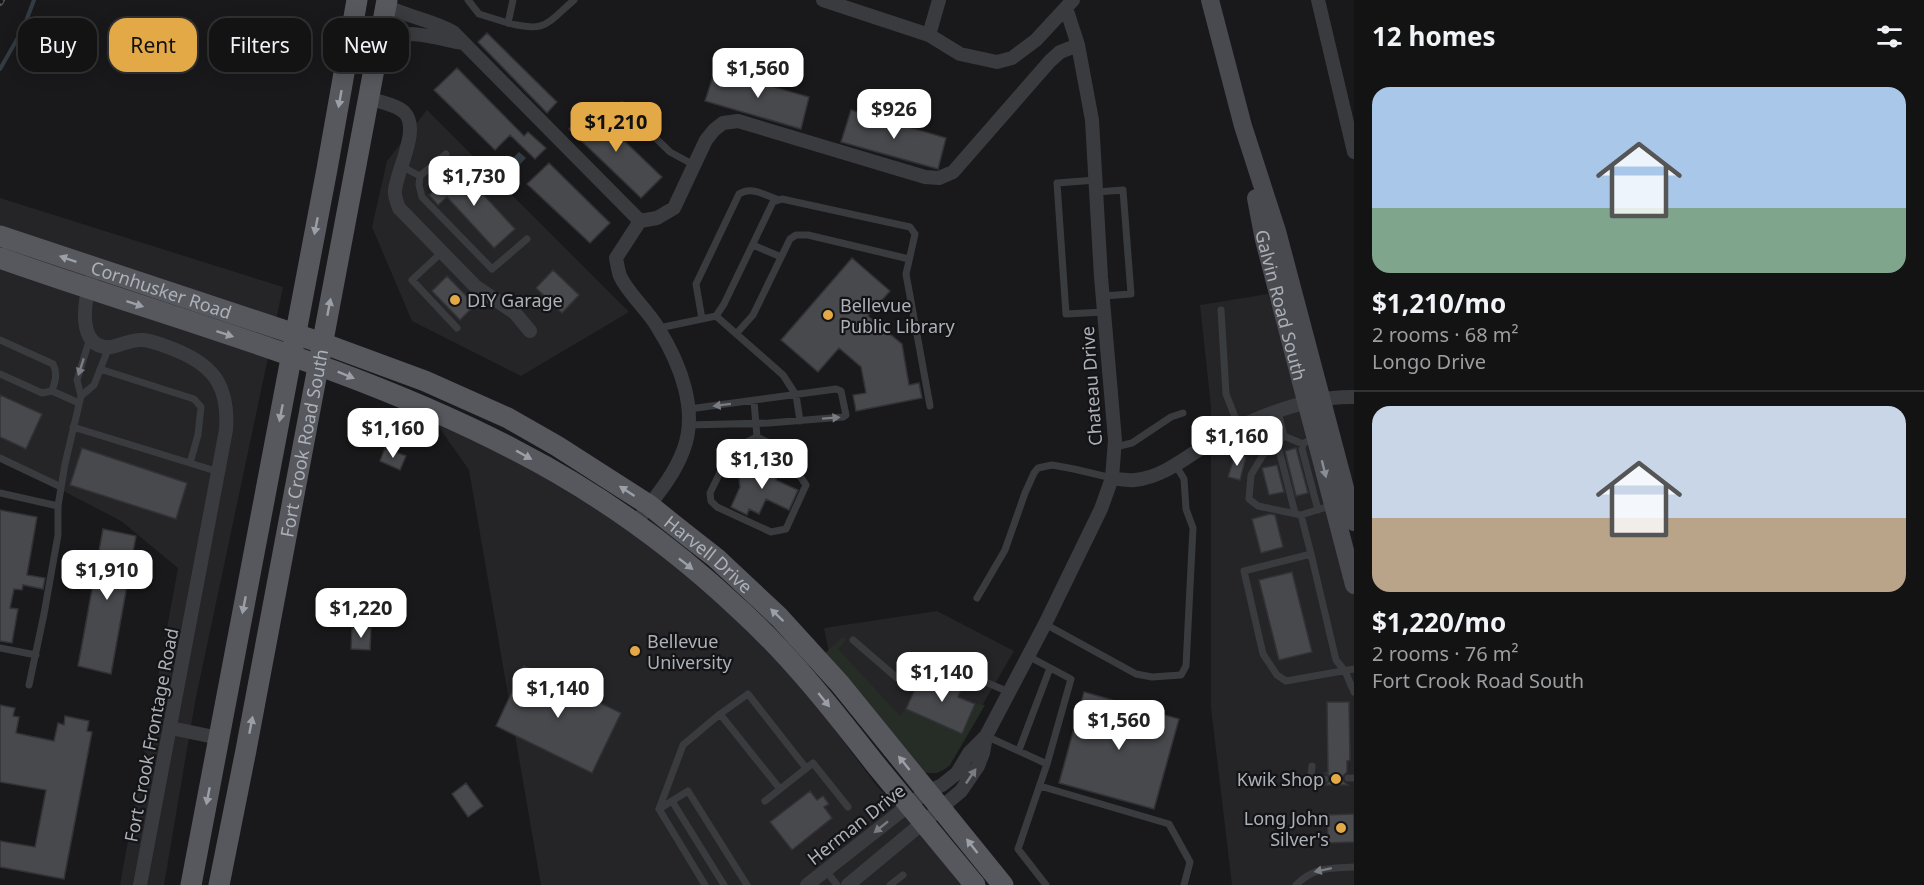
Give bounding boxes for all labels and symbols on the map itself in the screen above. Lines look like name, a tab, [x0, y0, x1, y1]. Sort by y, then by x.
pin: $1,560	[709, 48, 807, 99]
pin: $926	[858, 89, 930, 140]
one-way arrow	[335, 90, 344, 109]
pin: $1,210	[567, 102, 665, 153]
pin: $1,730	[425, 156, 523, 207]
one-way arrow	[311, 217, 320, 236]
street label: Galvin Road South	[1250, 228, 1312, 383]
one-way arrow	[58, 253, 76, 263]
street label: Cornhusker Road	[88, 255, 235, 324]
place label: DIY Garage	[467, 288, 563, 312]
marker: DIY Garage	[448, 293, 462, 307]
place label: Bellevue Public Library	[840, 293, 955, 338]
one-way arrow	[325, 297, 334, 316]
one-way arrow	[126, 300, 144, 310]
marker: Bellevue Public Library	[821, 308, 835, 322]
street label: Chateau Drive	[1075, 325, 1107, 447]
one-way arrow	[216, 329, 234, 339]
street label: Fort Crook Road South	[274, 347, 333, 539]
one-way arrow	[76, 358, 85, 376]
one-way arrow	[338, 371, 356, 381]
one-way arrow	[712, 401, 731, 410]
one-way arrow	[276, 404, 285, 423]
pin: $1,160	[344, 408, 442, 459]
one-way arrow	[822, 413, 841, 423]
pin: $1,160	[1188, 416, 1286, 467]
pin: $1,130	[713, 439, 811, 490]
one-way arrow	[516, 450, 533, 460]
one-way arrow	[1319, 459, 1329, 478]
one-way arrow	[619, 486, 635, 497]
street label: Harvell Drive	[659, 510, 758, 598]
pin: $1,910	[58, 550, 156, 601]
one-way arrow	[678, 557, 694, 570]
pin: $1,220	[312, 588, 410, 639]
one-way arrow	[239, 595, 248, 614]
one-way arrow	[770, 608, 785, 622]
street label: Fort Crook Frontage Road	[118, 626, 184, 844]
place label: Bellevue University	[647, 629, 732, 674]
marker: Bellevue University	[628, 644, 642, 658]
pin: $1,140	[893, 652, 991, 703]
pin: $1,140	[509, 668, 607, 719]
one-way arrow	[818, 692, 831, 708]
pin: $1,560	[1070, 700, 1168, 751]
one-way arrow	[247, 715, 256, 734]
one-way arrow	[898, 756, 911, 771]
place label: Kwik Shop	[1237, 767, 1324, 791]
one-way arrow	[965, 768, 976, 784]
marker: Kwik Shop	[1329, 772, 1343, 786]
street label: Herman Drive	[802, 778, 910, 870]
one-way arrow	[203, 787, 212, 806]
place label: Long John Silver's	[1244, 806, 1329, 851]
one-way arrow	[873, 820, 888, 833]
marker: Long John Silver's	[1334, 821, 1348, 835]
one-way arrow	[967, 839, 979, 854]
one-way arrow	[1313, 866, 1332, 876]

